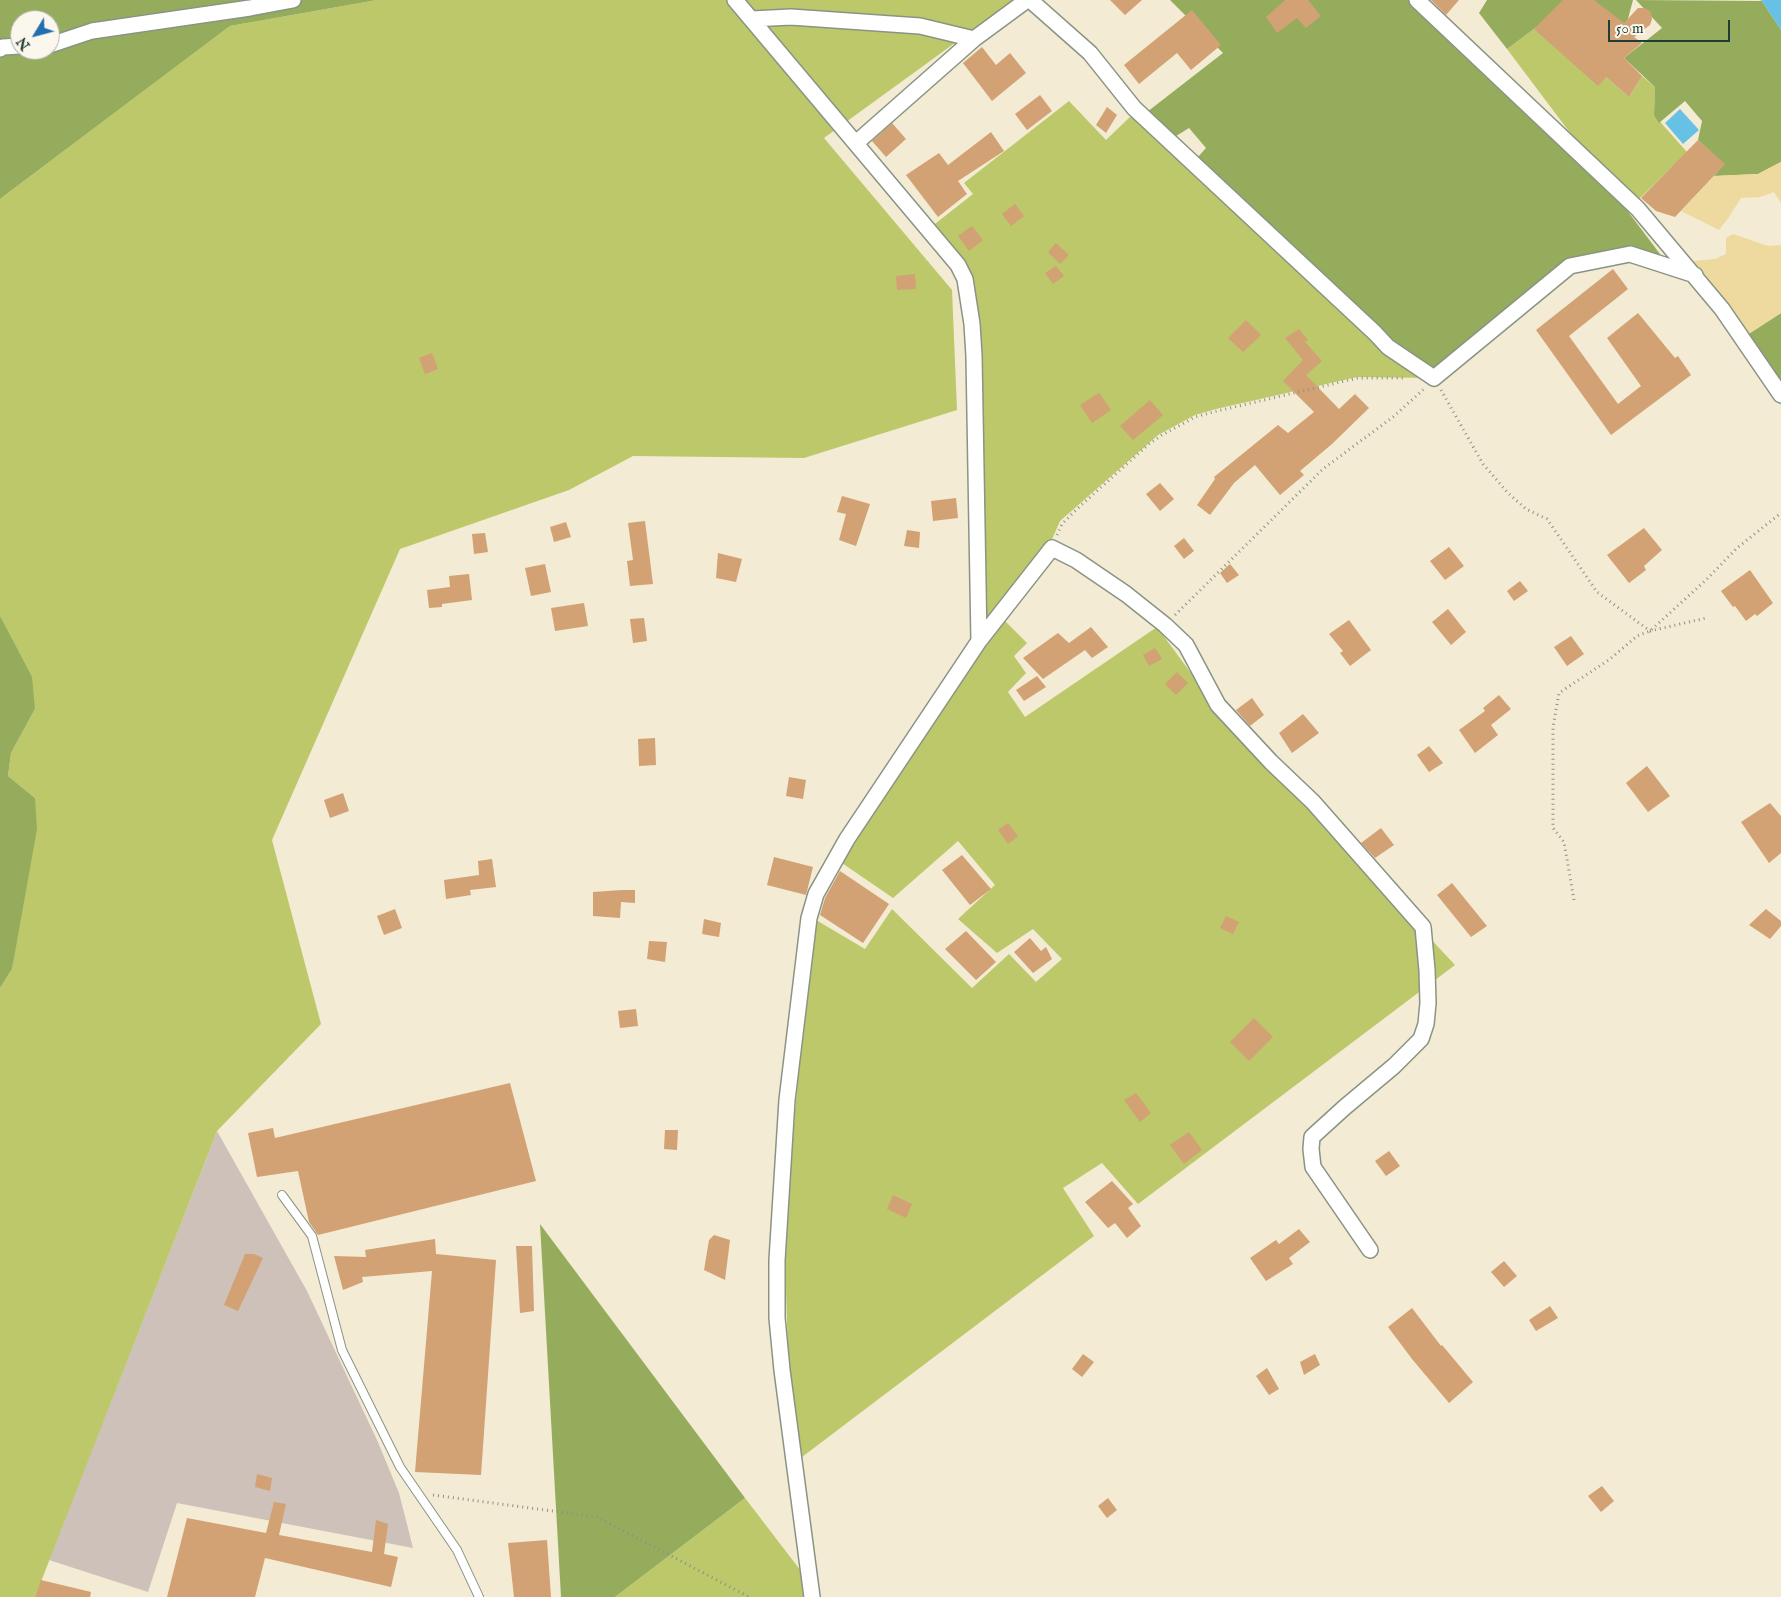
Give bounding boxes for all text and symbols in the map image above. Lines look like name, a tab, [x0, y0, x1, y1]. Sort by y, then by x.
north arrow	[10, 10, 60, 60]
scale bar	[1611, 10, 1734, 42]
text: 50 m	[1616, 19, 1644, 38]
text: N	[13, 33, 35, 54]

